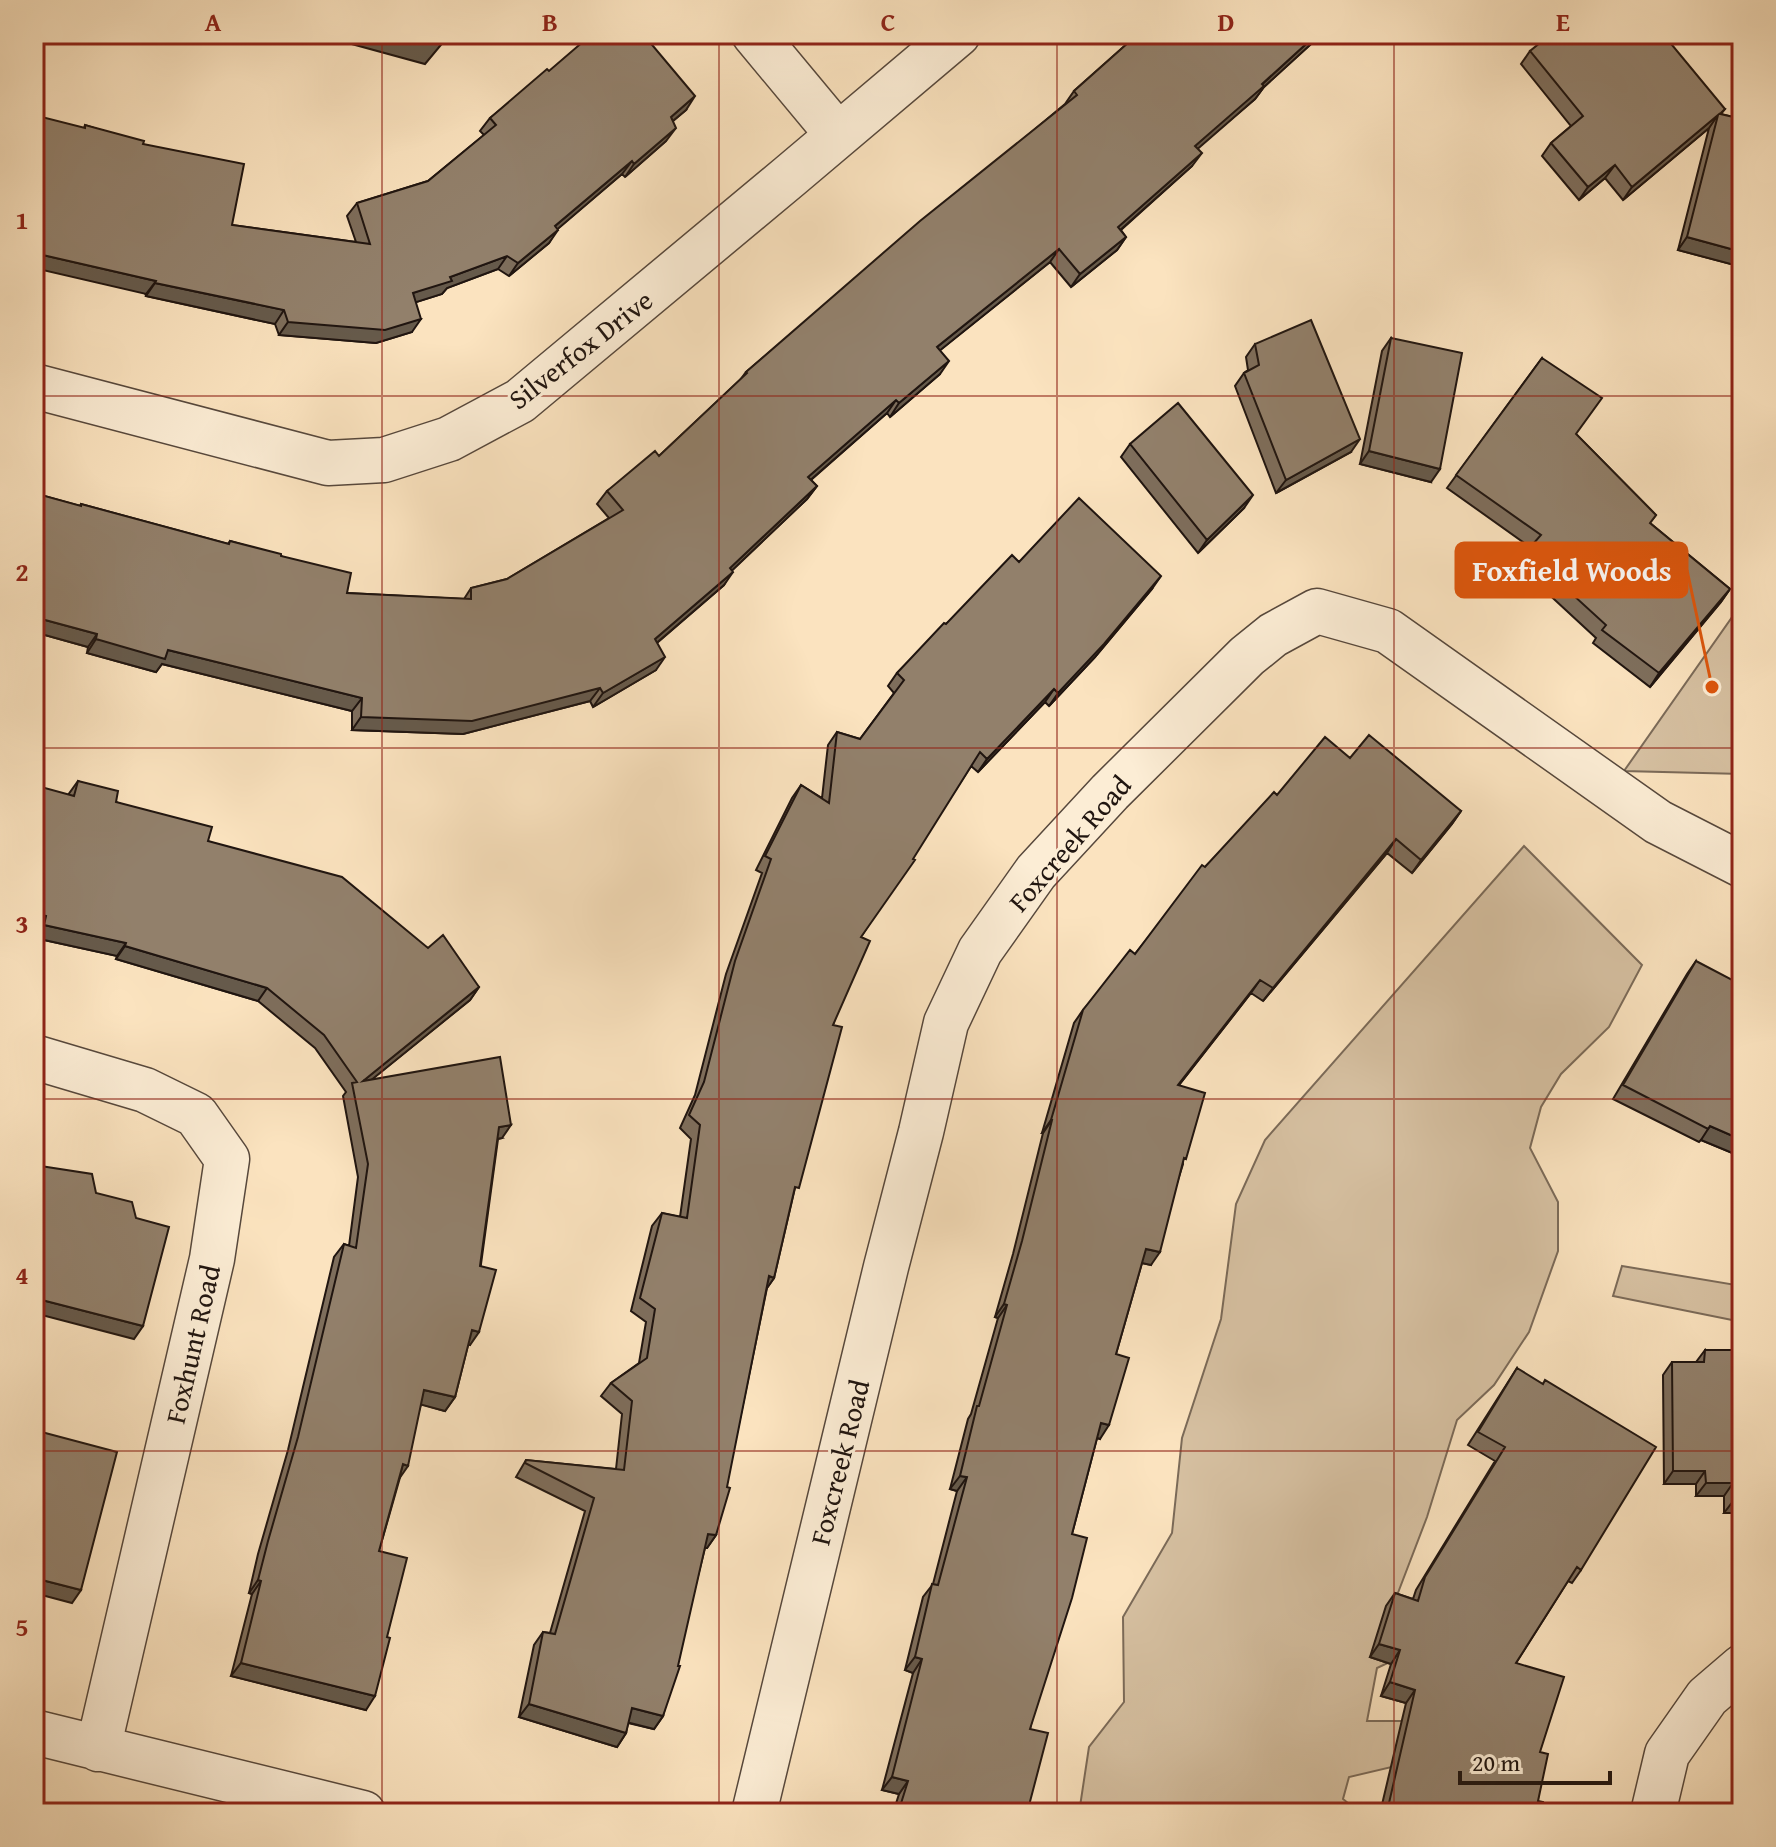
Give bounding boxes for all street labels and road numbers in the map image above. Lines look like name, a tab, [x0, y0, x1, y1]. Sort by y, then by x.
street label: Silverfox Drive	[499, 279, 661, 419]
street label: Foxcreek Road	[998, 766, 1140, 920]
street label: Foxhunt Road	[154, 1261, 230, 1427]
street label: Foxcreek Road	[799, 1375, 879, 1549]

